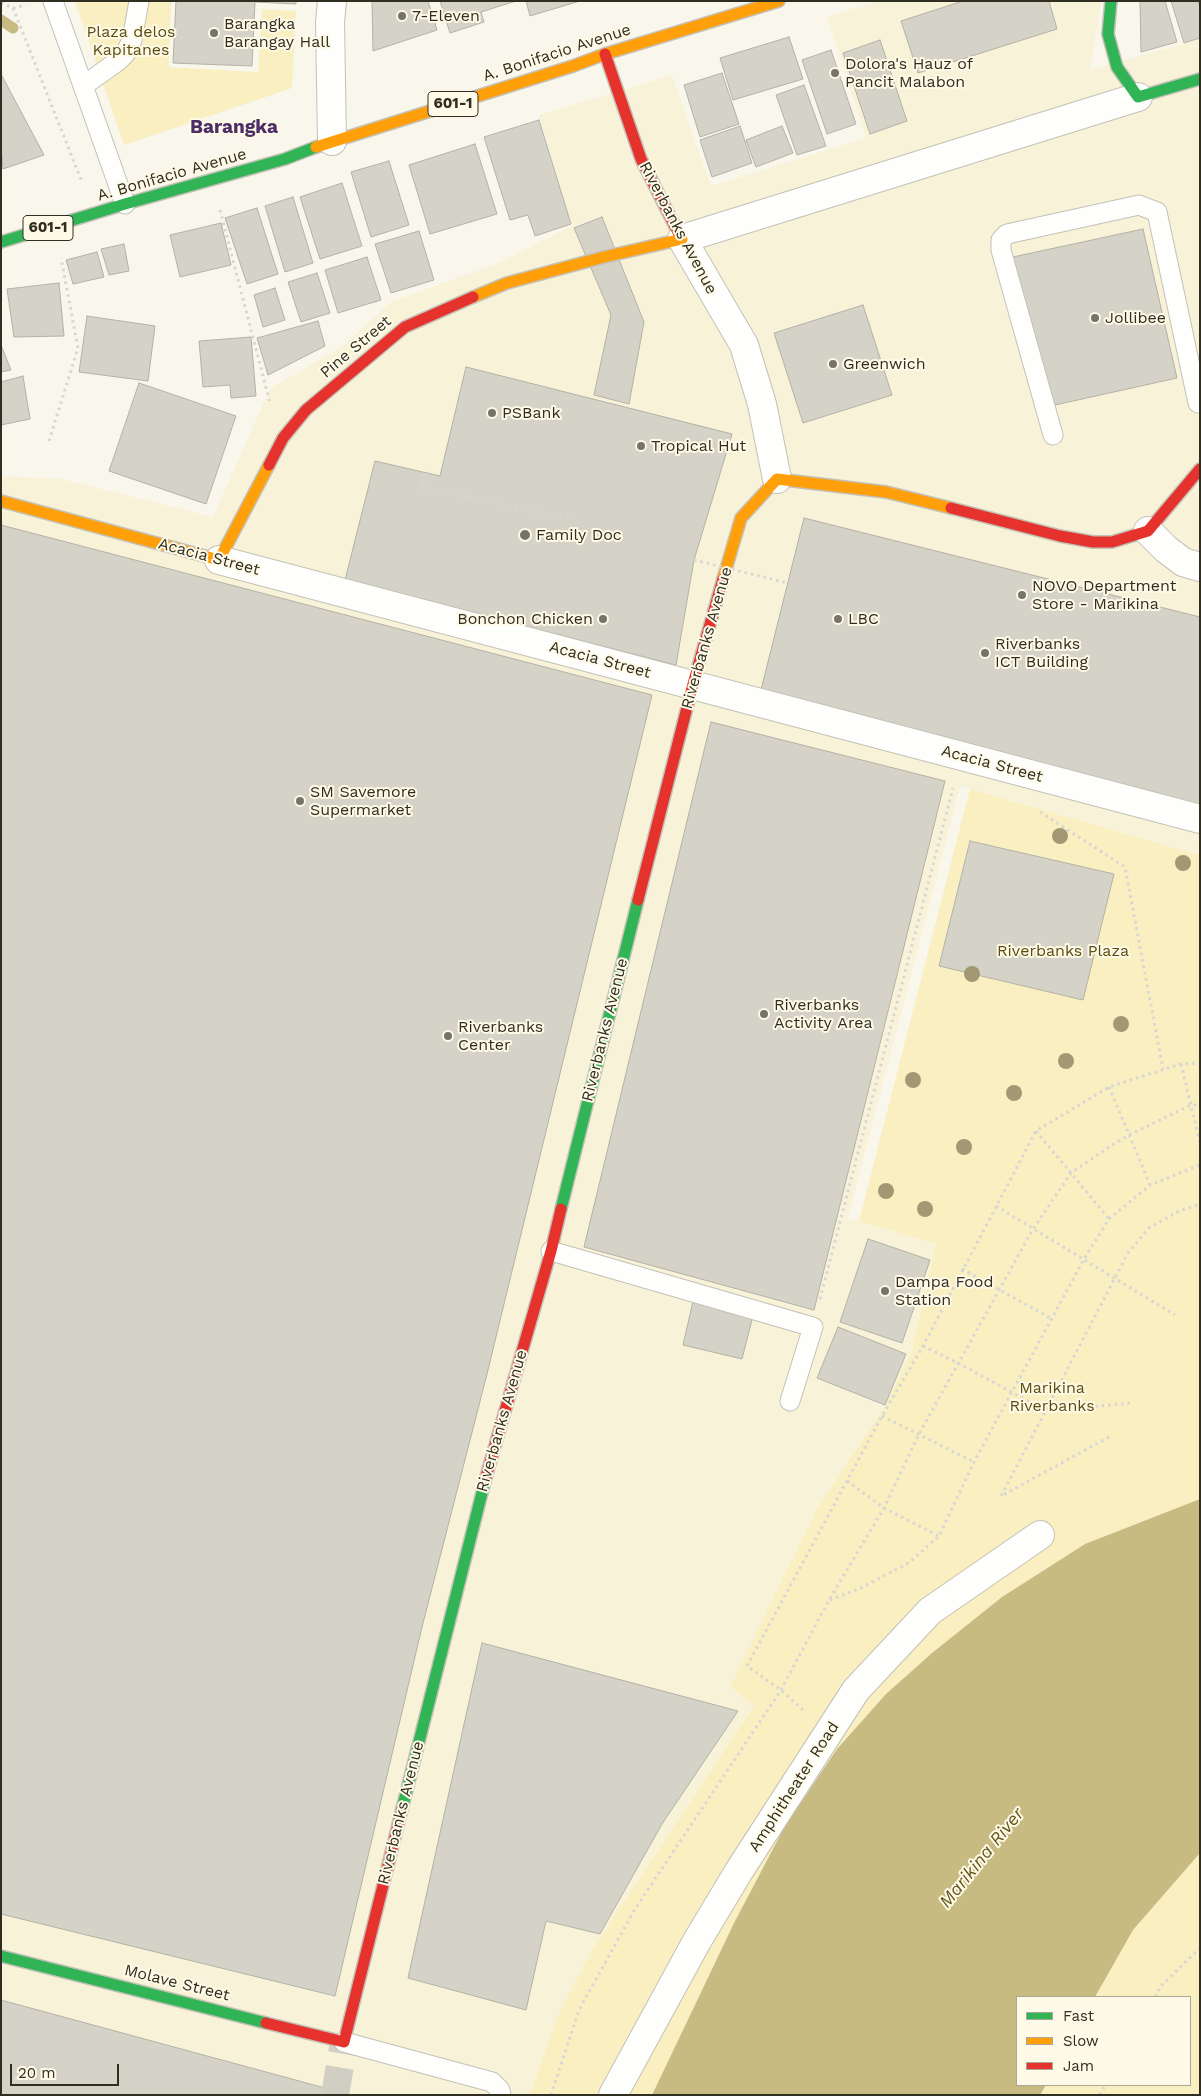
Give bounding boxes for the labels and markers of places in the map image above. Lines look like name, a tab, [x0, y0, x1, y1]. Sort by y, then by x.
place label: 7-Eleven	[412, 6, 480, 26]
marker: 7-Eleven	[396, 10, 408, 22]
place label: Barangka Barangay Hall	[224, 14, 330, 52]
marker: Barangka Barangay Hall	[208, 27, 220, 39]
place label: Dolora's Hauz of Pancit Malabon	[845, 54, 973, 92]
marker: Dolora's Hauz of Pancit Malabon	[829, 67, 841, 79]
place label: Jollibee	[1105, 308, 1166, 328]
marker: Jollibee	[1089, 312, 1101, 324]
place label: Greenwich	[843, 354, 926, 374]
marker: Greenwich	[827, 358, 839, 370]
place label: PSBank	[502, 403, 560, 423]
marker: PSBank	[486, 407, 498, 419]
place label: Tropical Hut	[651, 436, 746, 456]
marker: Tropical Hut	[635, 440, 647, 452]
place label: Family Doc	[536, 525, 622, 545]
marker: Family Doc	[518, 528, 532, 542]
place label: NOVO Department Store - Marikina	[1032, 576, 1177, 614]
marker: NOVO Department Store - Marikina	[1016, 589, 1028, 601]
place label: Bonchon Chicken	[457, 609, 593, 629]
place label: LBC	[848, 609, 879, 629]
marker: Bonchon Chicken	[597, 613, 609, 625]
marker: LBC	[832, 613, 844, 625]
place label: Riverbanks ICT Building	[995, 634, 1088, 672]
marker: Riverbanks ICT Building	[979, 647, 991, 659]
place label: SM Savemore Supermarket	[310, 782, 416, 820]
marker: SM Savemore Supermarket	[294, 795, 306, 807]
place label: Riverbanks Activity Area	[774, 995, 872, 1033]
marker: Riverbanks Activity Area	[758, 1008, 770, 1020]
place label: Riverbanks Center	[458, 1017, 543, 1055]
marker: Riverbanks Center	[442, 1030, 454, 1042]
place label: Dampa Food Station	[895, 1272, 993, 1310]
marker: Dampa Food Station	[879, 1285, 891, 1297]

